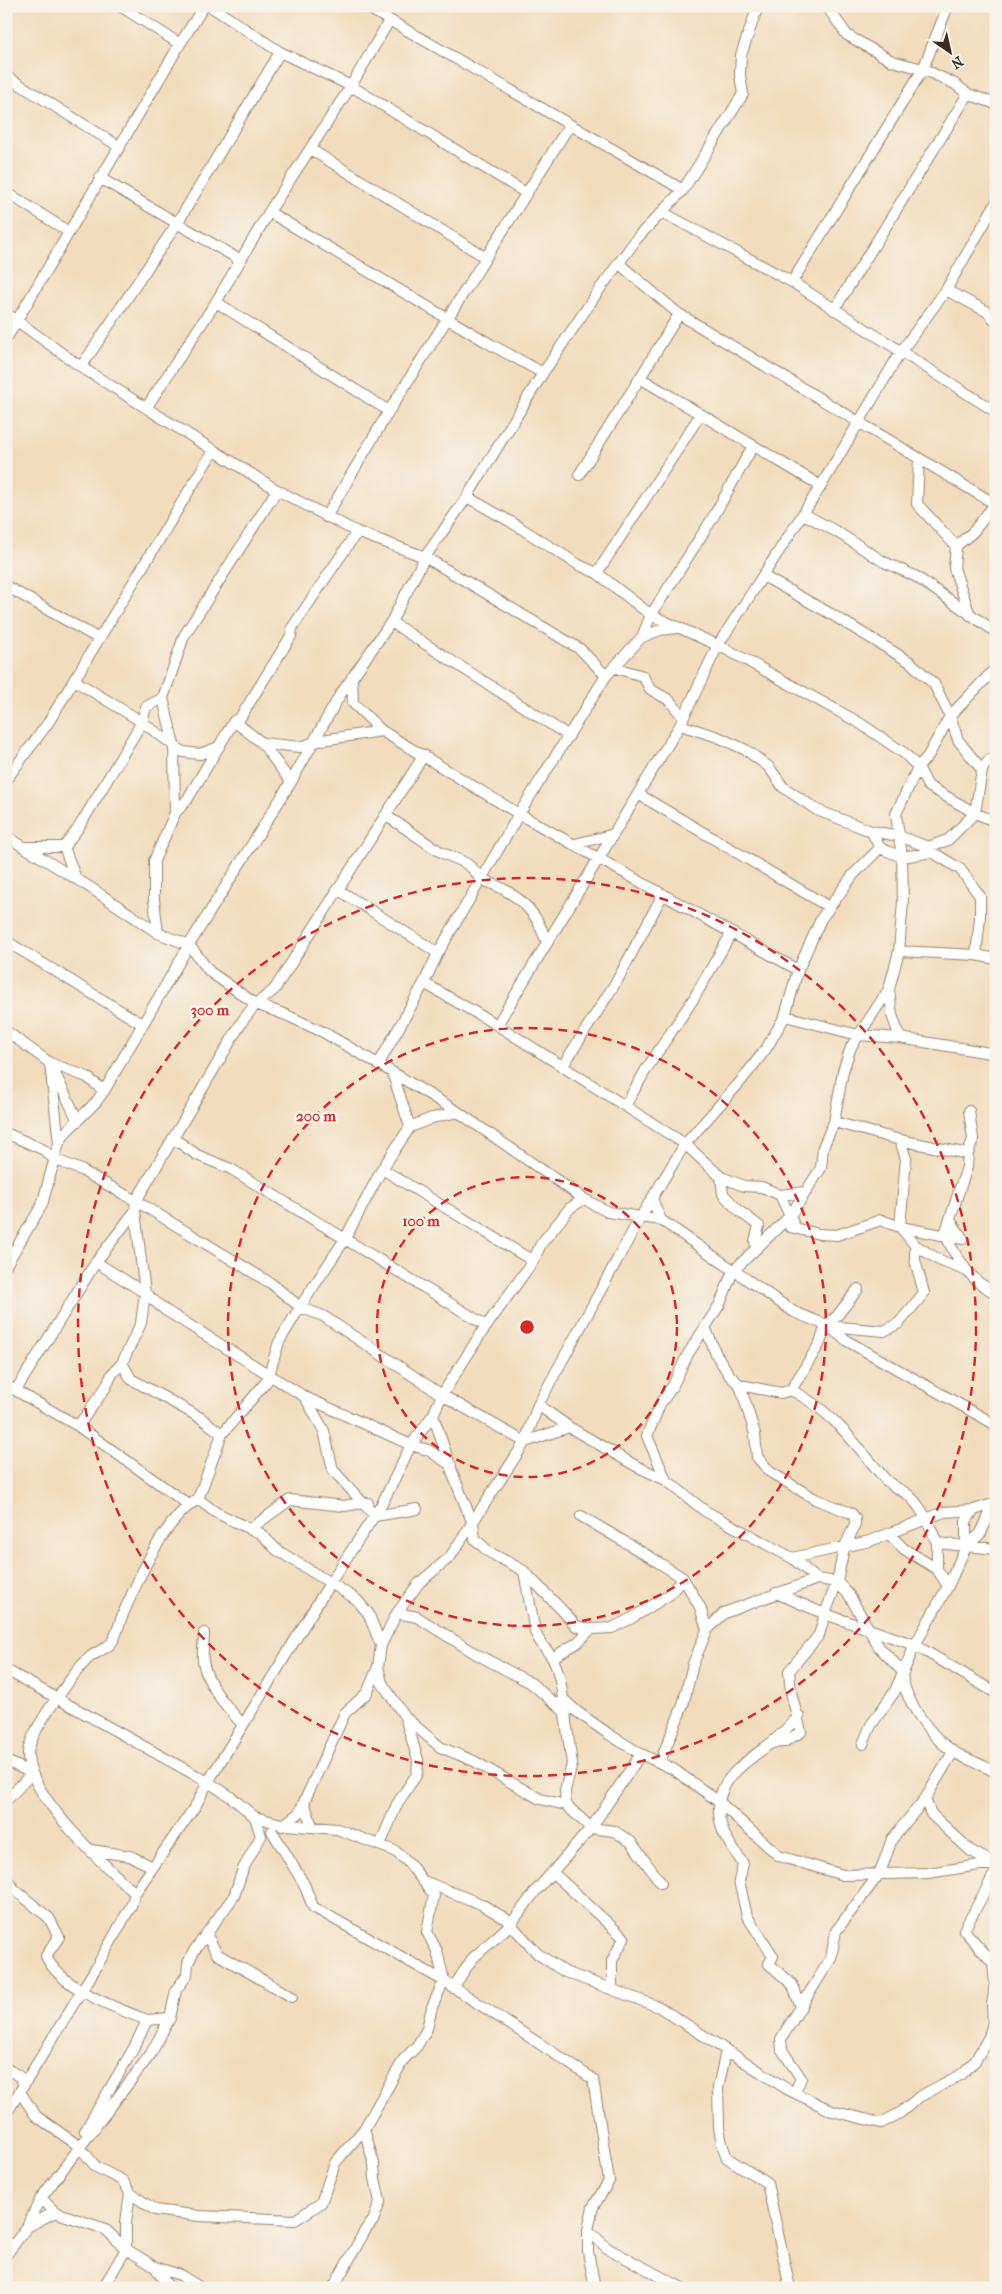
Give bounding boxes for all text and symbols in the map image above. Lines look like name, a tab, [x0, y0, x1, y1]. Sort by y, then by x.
north arrow	[924, 28, 974, 78]
text: N	[948, 52, 966, 73]
text: 300 m	[191, 1001, 230, 1019]
text: 200 m	[296, 1107, 336, 1125]
text: 100 m	[402, 1212, 440, 1230]
centre of rings	[518, 1318, 536, 1336]

